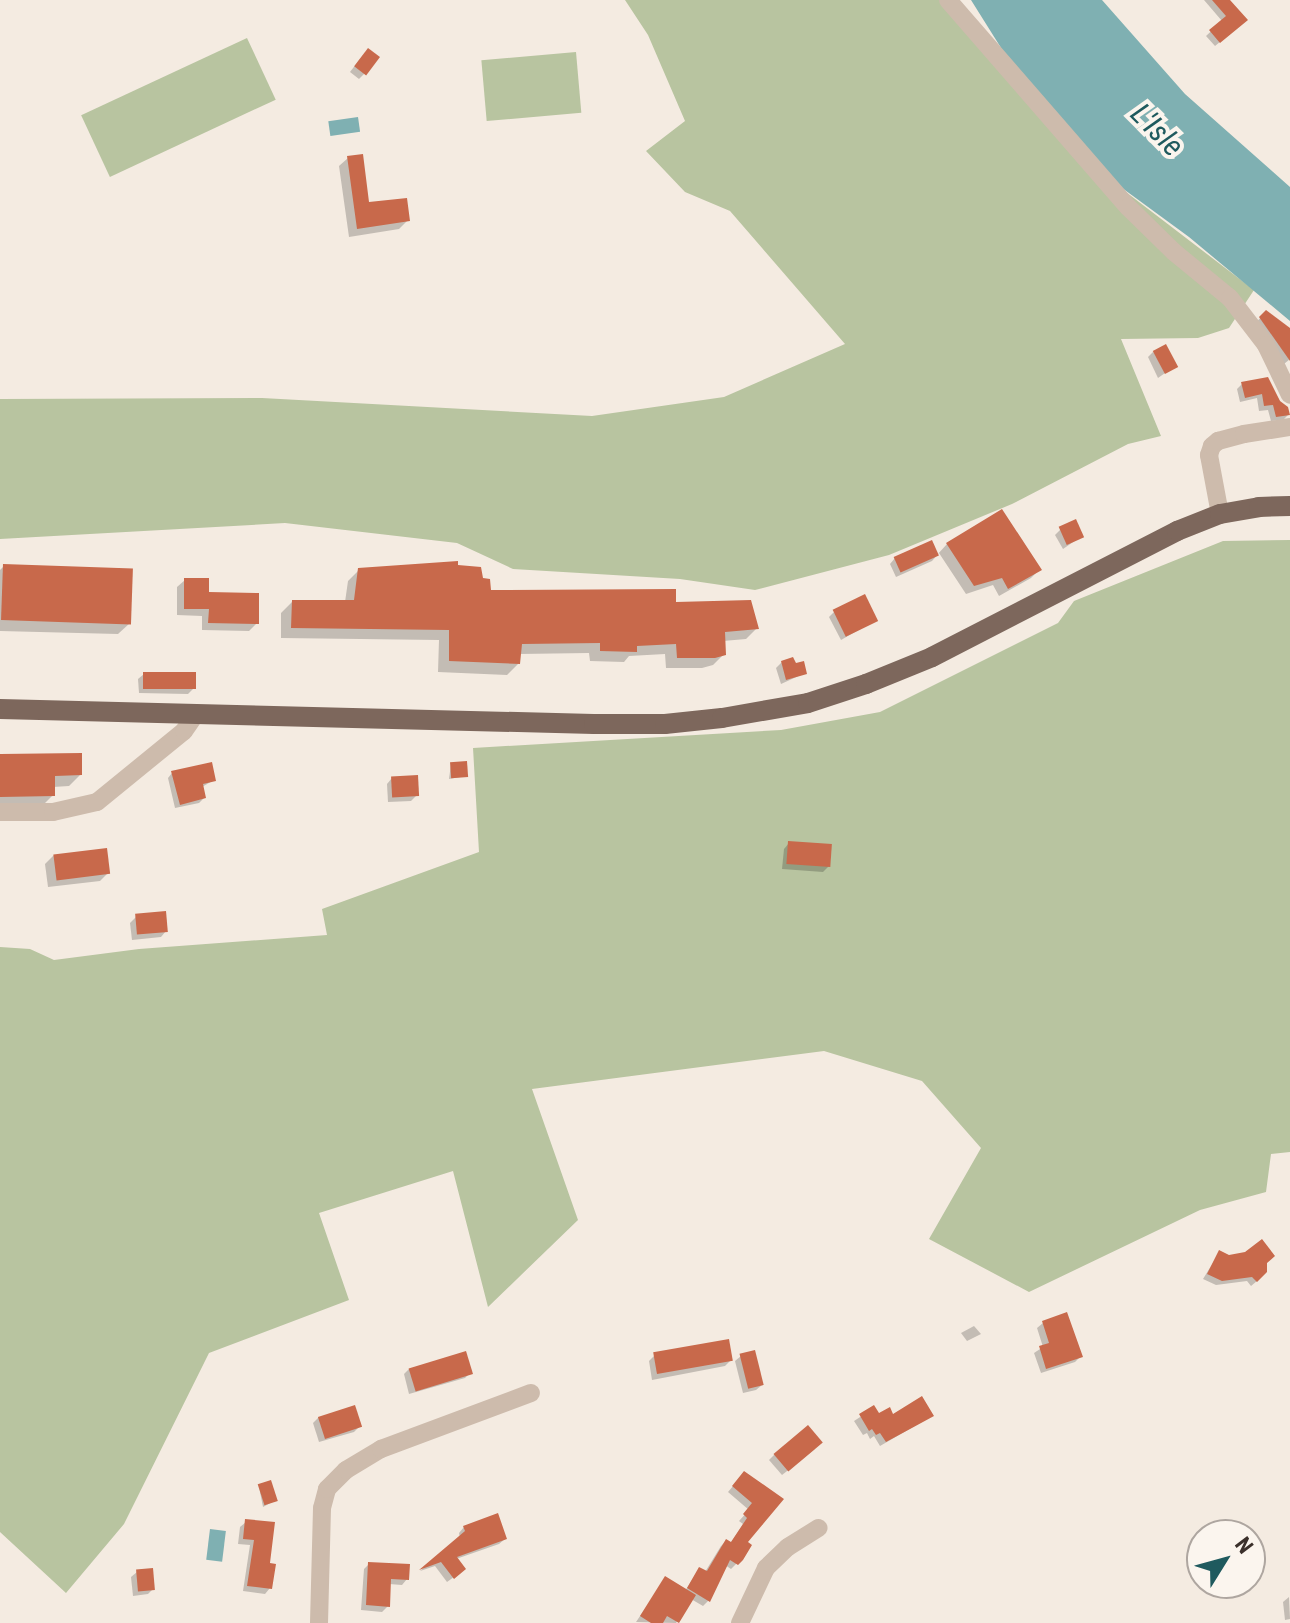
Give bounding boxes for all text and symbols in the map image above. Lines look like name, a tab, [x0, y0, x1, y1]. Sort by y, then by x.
water label: L'Isle	[1123, 96, 1191, 164]
north arrow	[1186, 1519, 1266, 1599]
text: N	[1230, 1533, 1258, 1558]

